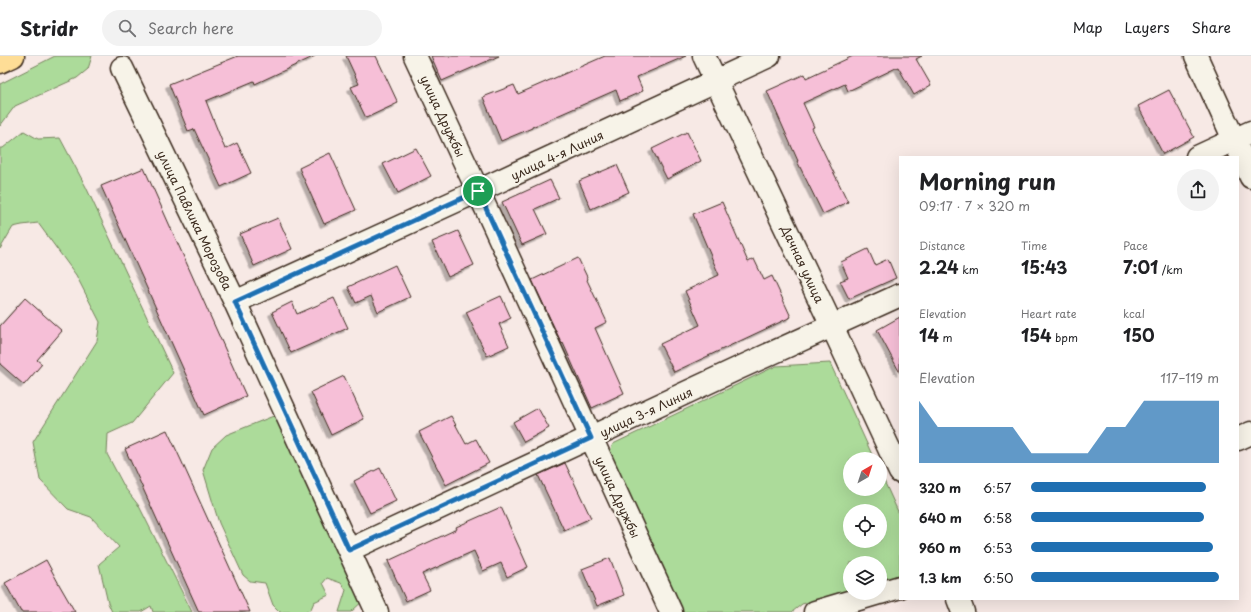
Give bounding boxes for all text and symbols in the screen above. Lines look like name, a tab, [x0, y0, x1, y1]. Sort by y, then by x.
search box	[102, 10, 382, 46]
text: Stridr	[20, 14, 78, 42]
text: Search here	[148, 16, 234, 39]
icon: search	[116, 17, 138, 39]
text: Map	[1073, 17, 1103, 38]
text: Layers	[1125, 17, 1170, 38]
text: Share	[1192, 17, 1231, 38]
street label: улица Дружбы	[416, 72, 470, 160]
street label: улица 4-я Линия	[508, 126, 606, 184]
street label: улица Павлика Морозова	[153, 147, 237, 293]
text: Morning run	[919, 164, 1056, 197]
button: share	[1177, 169, 1219, 211]
pin	[461, 174, 495, 208]
icon: arrive	[467, 180, 489, 202]
text: 09:17 · 7 × 320 m	[919, 196, 1030, 215]
street label: Дачная улица	[777, 221, 829, 306]
text: Distance	[919, 237, 965, 254]
text: Time	[1021, 237, 1047, 254]
text: Pace	[1123, 237, 1148, 254]
text: 2.24	[919, 254, 959, 280]
text: 15:43	[1021, 254, 1067, 280]
text: 7:01	[1123, 254, 1158, 280]
text: km	[959, 261, 979, 278]
text: /km	[1158, 261, 1183, 278]
text: Elevation	[919, 305, 966, 322]
text: Heart rate	[1021, 305, 1077, 322]
text: kcal	[1123, 305, 1145, 322]
text: 14	[919, 322, 939, 348]
text: 154	[1021, 322, 1052, 348]
text: 150	[1123, 322, 1155, 348]
text: m	[939, 329, 952, 346]
text: bpm	[1052, 329, 1078, 346]
text: Elevation	[919, 368, 975, 387]
text: 117–119 m	[1160, 368, 1219, 387]
street label: улица 3-я Линия	[597, 383, 695, 441]
north arrow	[843, 452, 887, 496]
map controls	[843, 452, 887, 600]
street label: улица Дружбы	[591, 453, 645, 541]
text: 320 m	[919, 478, 961, 497]
text: 6:57	[983, 478, 1011, 497]
button: locate	[843, 504, 887, 548]
text: 640 m	[919, 508, 962, 527]
text: 6:58	[983, 508, 1012, 527]
text: 960 m	[919, 538, 961, 557]
text: 6:53	[983, 538, 1013, 557]
button: layers	[843, 556, 887, 600]
text: 1.3 km	[919, 568, 962, 587]
text: 6:50	[983, 568, 1014, 587]

